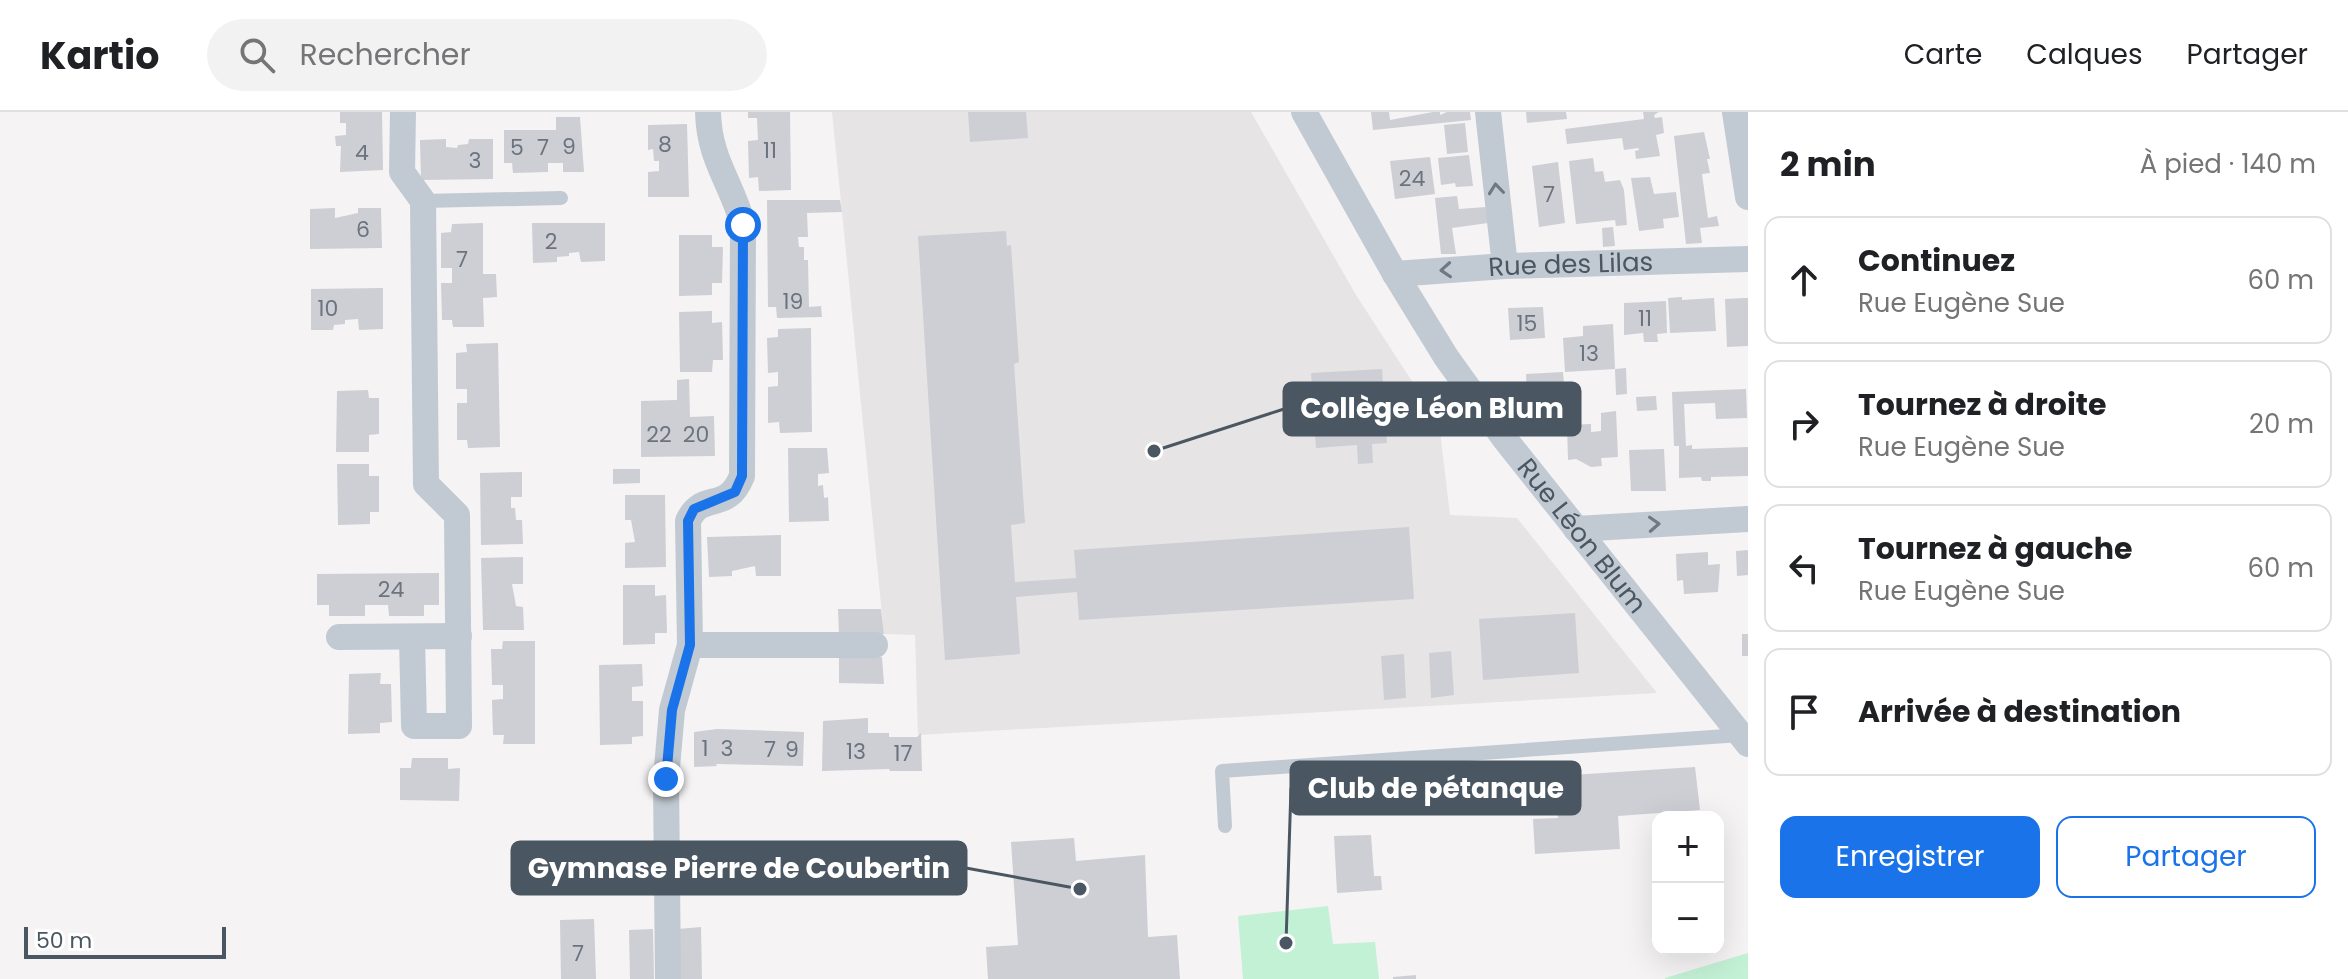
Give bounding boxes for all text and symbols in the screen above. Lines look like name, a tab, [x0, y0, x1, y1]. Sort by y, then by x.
search box	[207, 19, 767, 91]
text: Kartio	[40, 29, 159, 82]
icon: search	[235, 33, 279, 77]
text: Rechercher	[299, 33, 471, 76]
text: Carte	[1904, 35, 1982, 74]
text: Calques	[2026, 35, 2143, 74]
text: Partager	[2187, 35, 2308, 74]
house number: 8	[658, 129, 672, 160]
house number: 9	[562, 131, 576, 162]
house number: 5	[510, 132, 524, 163]
house number: 7	[537, 132, 549, 163]
house number: 11	[763, 135, 777, 166]
house number: 4	[355, 137, 369, 168]
text: 2 min	[1780, 140, 1876, 188]
house number: 3	[469, 145, 481, 176]
text: À pied · 140 m	[2140, 146, 2316, 182]
house number: 24	[1399, 163, 1425, 194]
house number: 7	[1543, 179, 1555, 210]
one-way arrow	[1488, 182, 1505, 195]
route start	[725, 207, 761, 243]
house number: 6	[356, 214, 370, 245]
house number: 2	[545, 226, 557, 257]
text: Continuez	[1858, 239, 2015, 282]
house number: 7	[456, 244, 468, 275]
street label: Rue des Lilas	[1487, 244, 1654, 285]
icon: ahead	[1782, 258, 1826, 302]
one-way arrow	[1439, 261, 1452, 278]
text: 60 m	[2247, 262, 2314, 298]
text: Rue Eugène Sue	[1858, 285, 2065, 321]
house number: 19	[783, 286, 803, 317]
house number: 10	[318, 293, 338, 324]
house number: 11	[1638, 303, 1652, 334]
house number: 15	[1517, 308, 1537, 339]
house number: 13	[1579, 338, 1599, 369]
callout: Collège Léon Blum	[1284, 383, 1580, 435]
text: Tournez à droite	[1858, 383, 2106, 426]
text: Collège Léon Blum	[1300, 389, 1564, 428]
icon: right	[1782, 402, 1826, 446]
text: 20 m	[2249, 406, 2314, 442]
house number: 22	[646, 419, 672, 450]
house number: 20	[683, 419, 709, 450]
text: Rue Eugène Sue	[1858, 429, 2065, 465]
street label: Rue Léon Blum	[1509, 451, 1655, 621]
one-way arrow	[1648, 515, 1661, 532]
text: Tournez à gauche	[1858, 527, 2132, 570]
icon: left	[1782, 546, 1826, 590]
text: 60 m	[2247, 550, 2314, 586]
text: Rue Eugène Sue	[1858, 573, 2065, 609]
house number: 24	[378, 574, 404, 605]
icon: arrive	[1782, 690, 1826, 734]
text: Arrivée à destination	[1858, 690, 2181, 733]
house number: 1	[701, 733, 709, 764]
house number: 3	[721, 733, 733, 764]
house number: 7	[764, 734, 776, 765]
house number: 9	[785, 734, 799, 765]
house number: 13	[846, 736, 866, 767]
house number: 17	[893, 738, 913, 769]
route end	[648, 761, 684, 797]
callout: Club de pétanque	[1291, 762, 1580, 814]
text: Club de pétanque	[1308, 769, 1564, 808]
map controls	[1652, 811, 1724, 955]
button: +	[1652, 811, 1724, 883]
button: Enregistrer	[1780, 816, 2040, 898]
button: Partager	[2056, 816, 2316, 898]
callout: Gymnase Pierre de Coubertin	[512, 842, 966, 894]
text: Gymnase Pierre de Coubertin	[528, 849, 950, 888]
button: −	[1652, 883, 1724, 955]
scale bar	[24, 923, 226, 959]
text: 50 m	[36, 925, 92, 956]
house number: 7	[572, 938, 584, 969]

